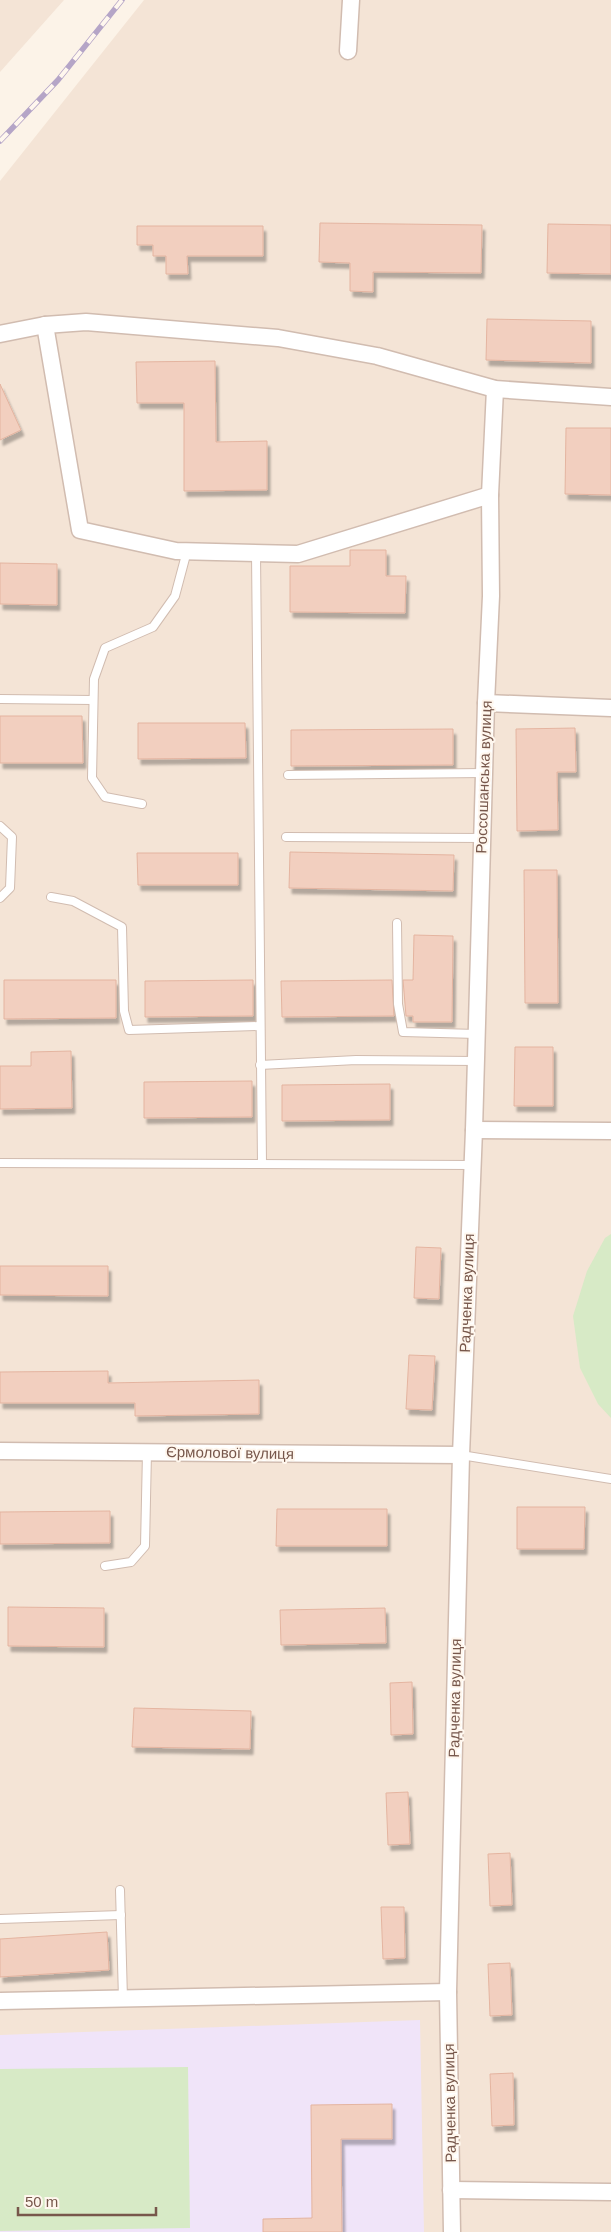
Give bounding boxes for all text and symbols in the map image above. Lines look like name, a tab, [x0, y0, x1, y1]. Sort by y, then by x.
street label: Россошанська вулиця	[472, 700, 495, 854]
street label: Радченка вулиця	[456, 1233, 477, 1353]
street label: Єрмолової вулиця	[166, 1443, 294, 1462]
street label: Радченка вулиця	[445, 1638, 464, 1758]
street label: Радченка вулиця	[440, 2043, 459, 2163]
scale bar	[18, 2184, 155, 2216]
text: 50 m	[25, 2193, 58, 2210]

